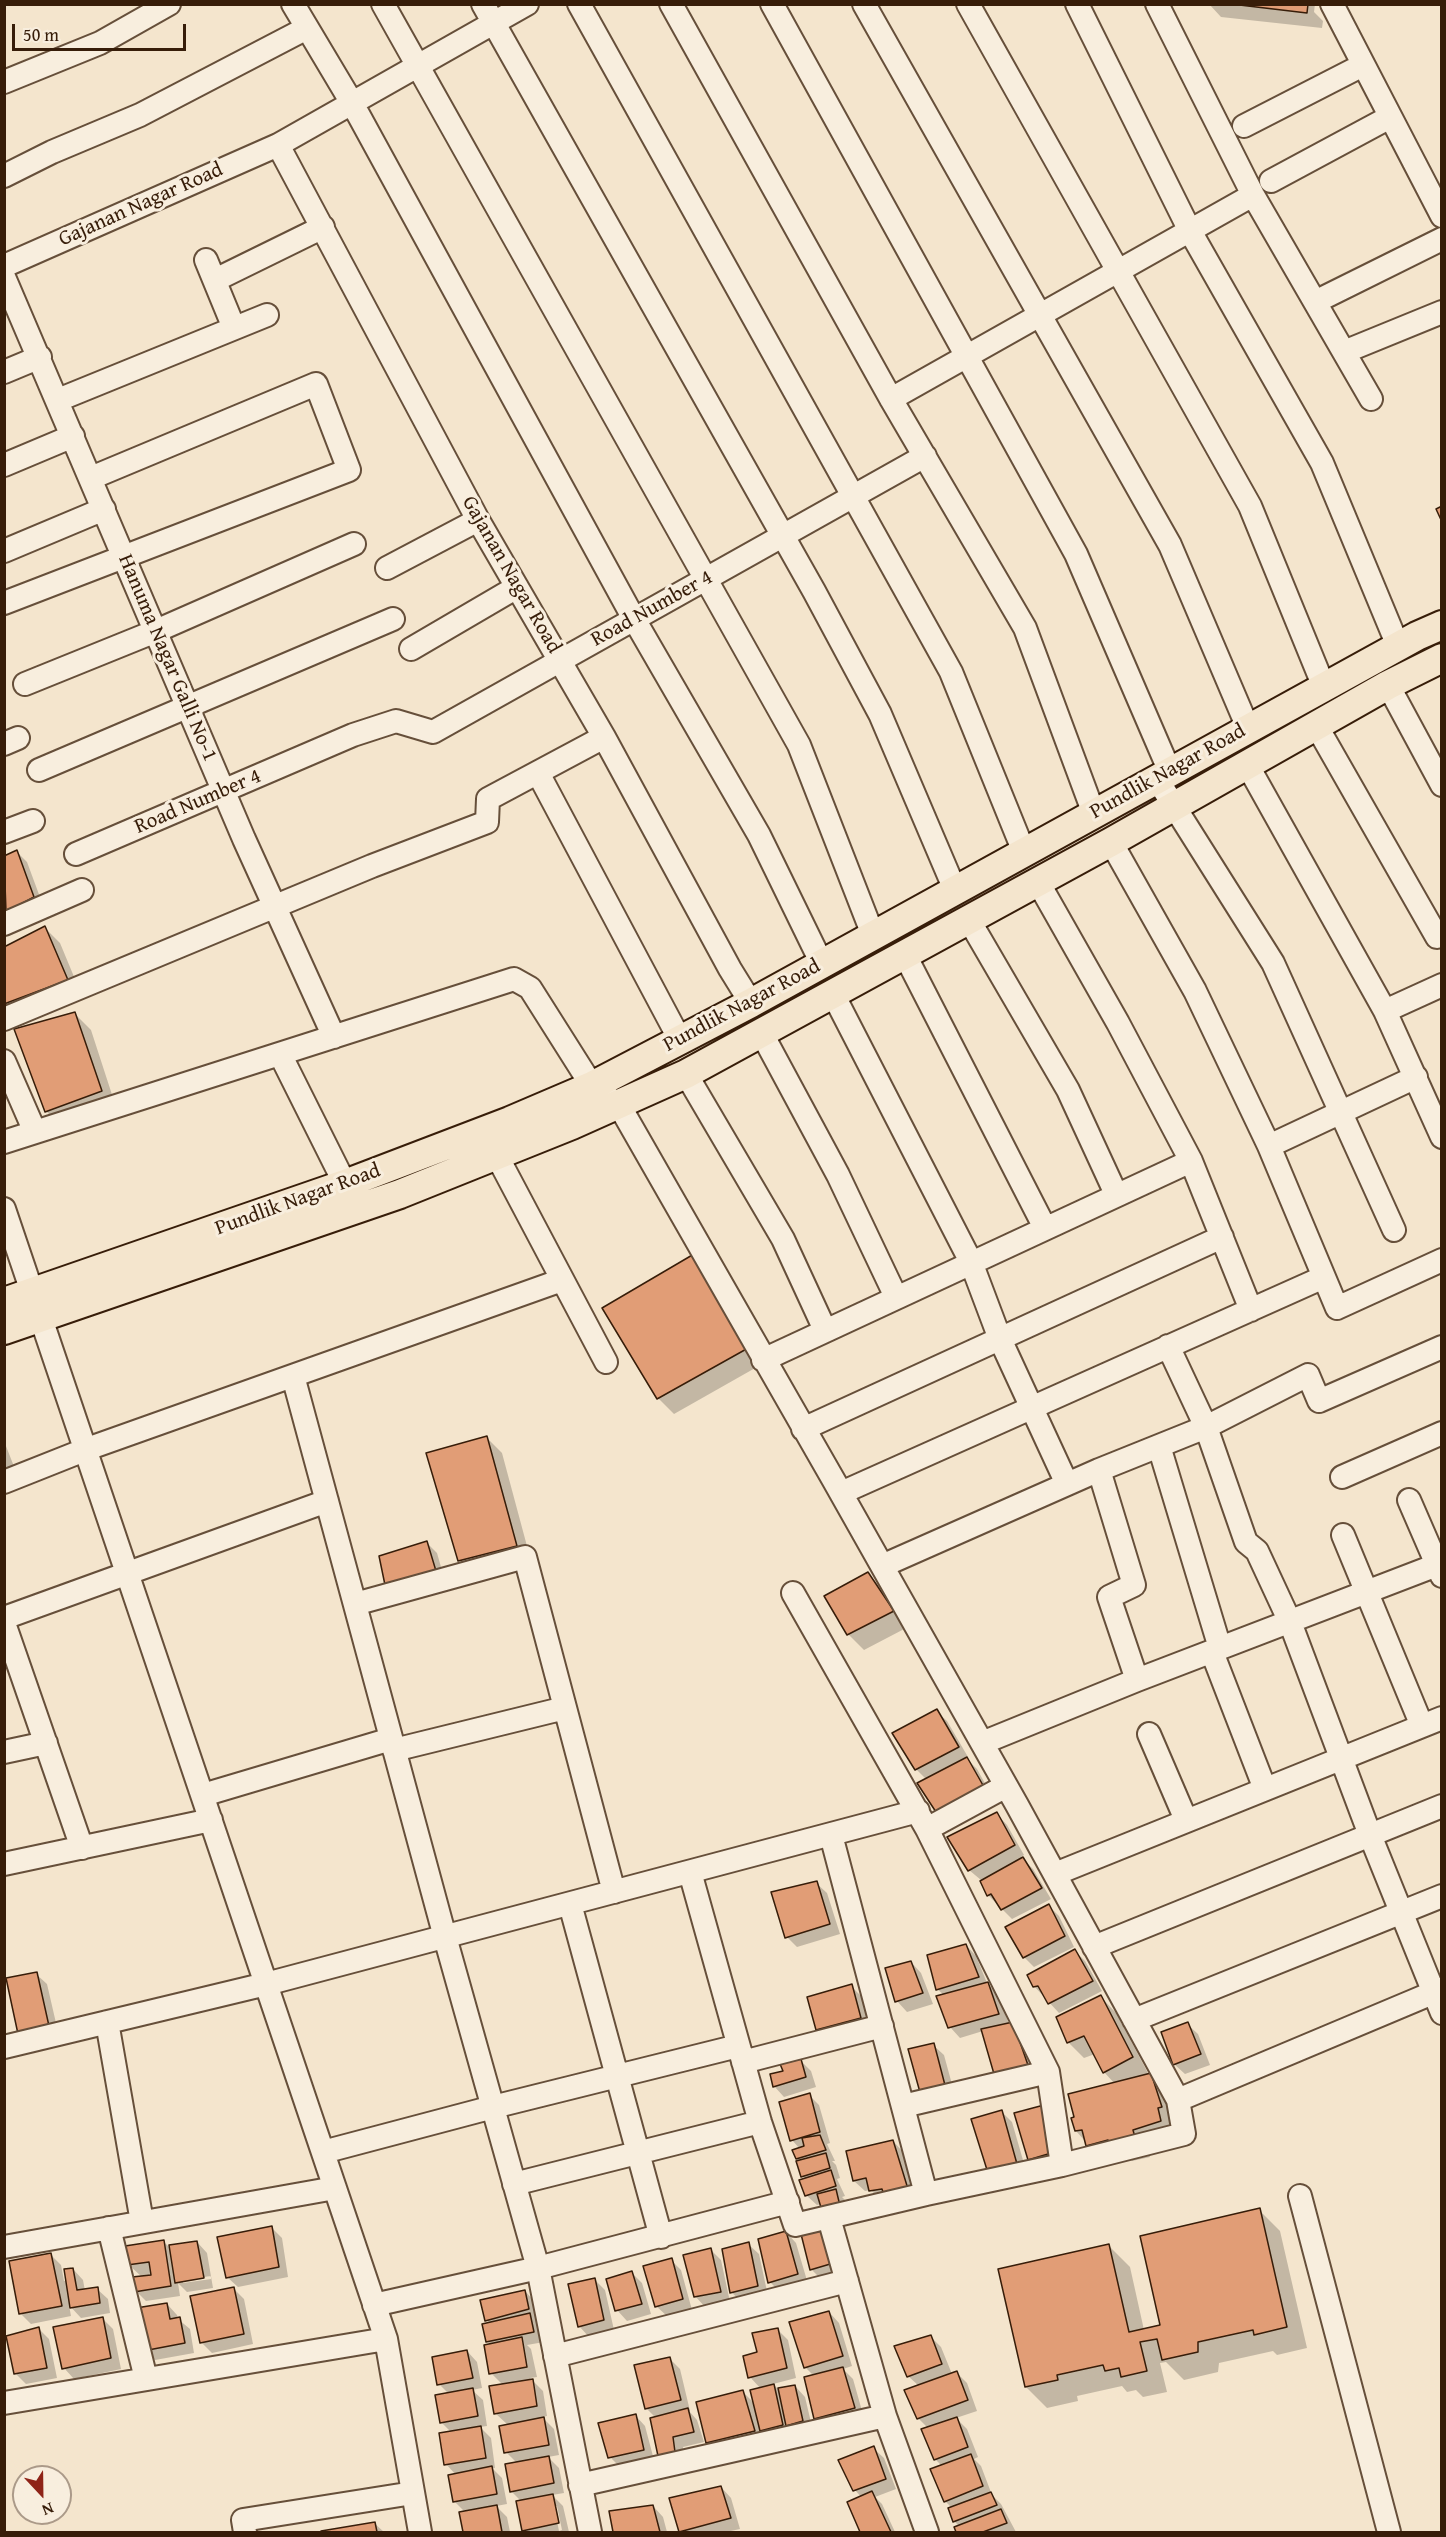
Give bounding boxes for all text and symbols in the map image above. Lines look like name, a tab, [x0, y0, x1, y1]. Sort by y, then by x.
scale bar	[15, 12, 189, 50]
text: 50 m	[23, 21, 59, 48]
street label: Gajanan Nagar Road	[55, 157, 227, 253]
street label: Gajanan Nagar Road	[456, 492, 566, 658]
street label: Hanuma Nagar Galli No-1	[112, 551, 222, 765]
street label: Road Number 4	[587, 565, 717, 653]
street label: Pundlik Nagar Road	[1086, 719, 1250, 825]
street label: Road Number 4	[131, 764, 265, 840]
street label: Pundlik Nagar Road	[659, 954, 825, 1058]
street label: Pundlik Nagar Road	[212, 1158, 384, 1242]
north arrow	[12, 2465, 72, 2525]
text: N	[39, 2497, 57, 2523]

